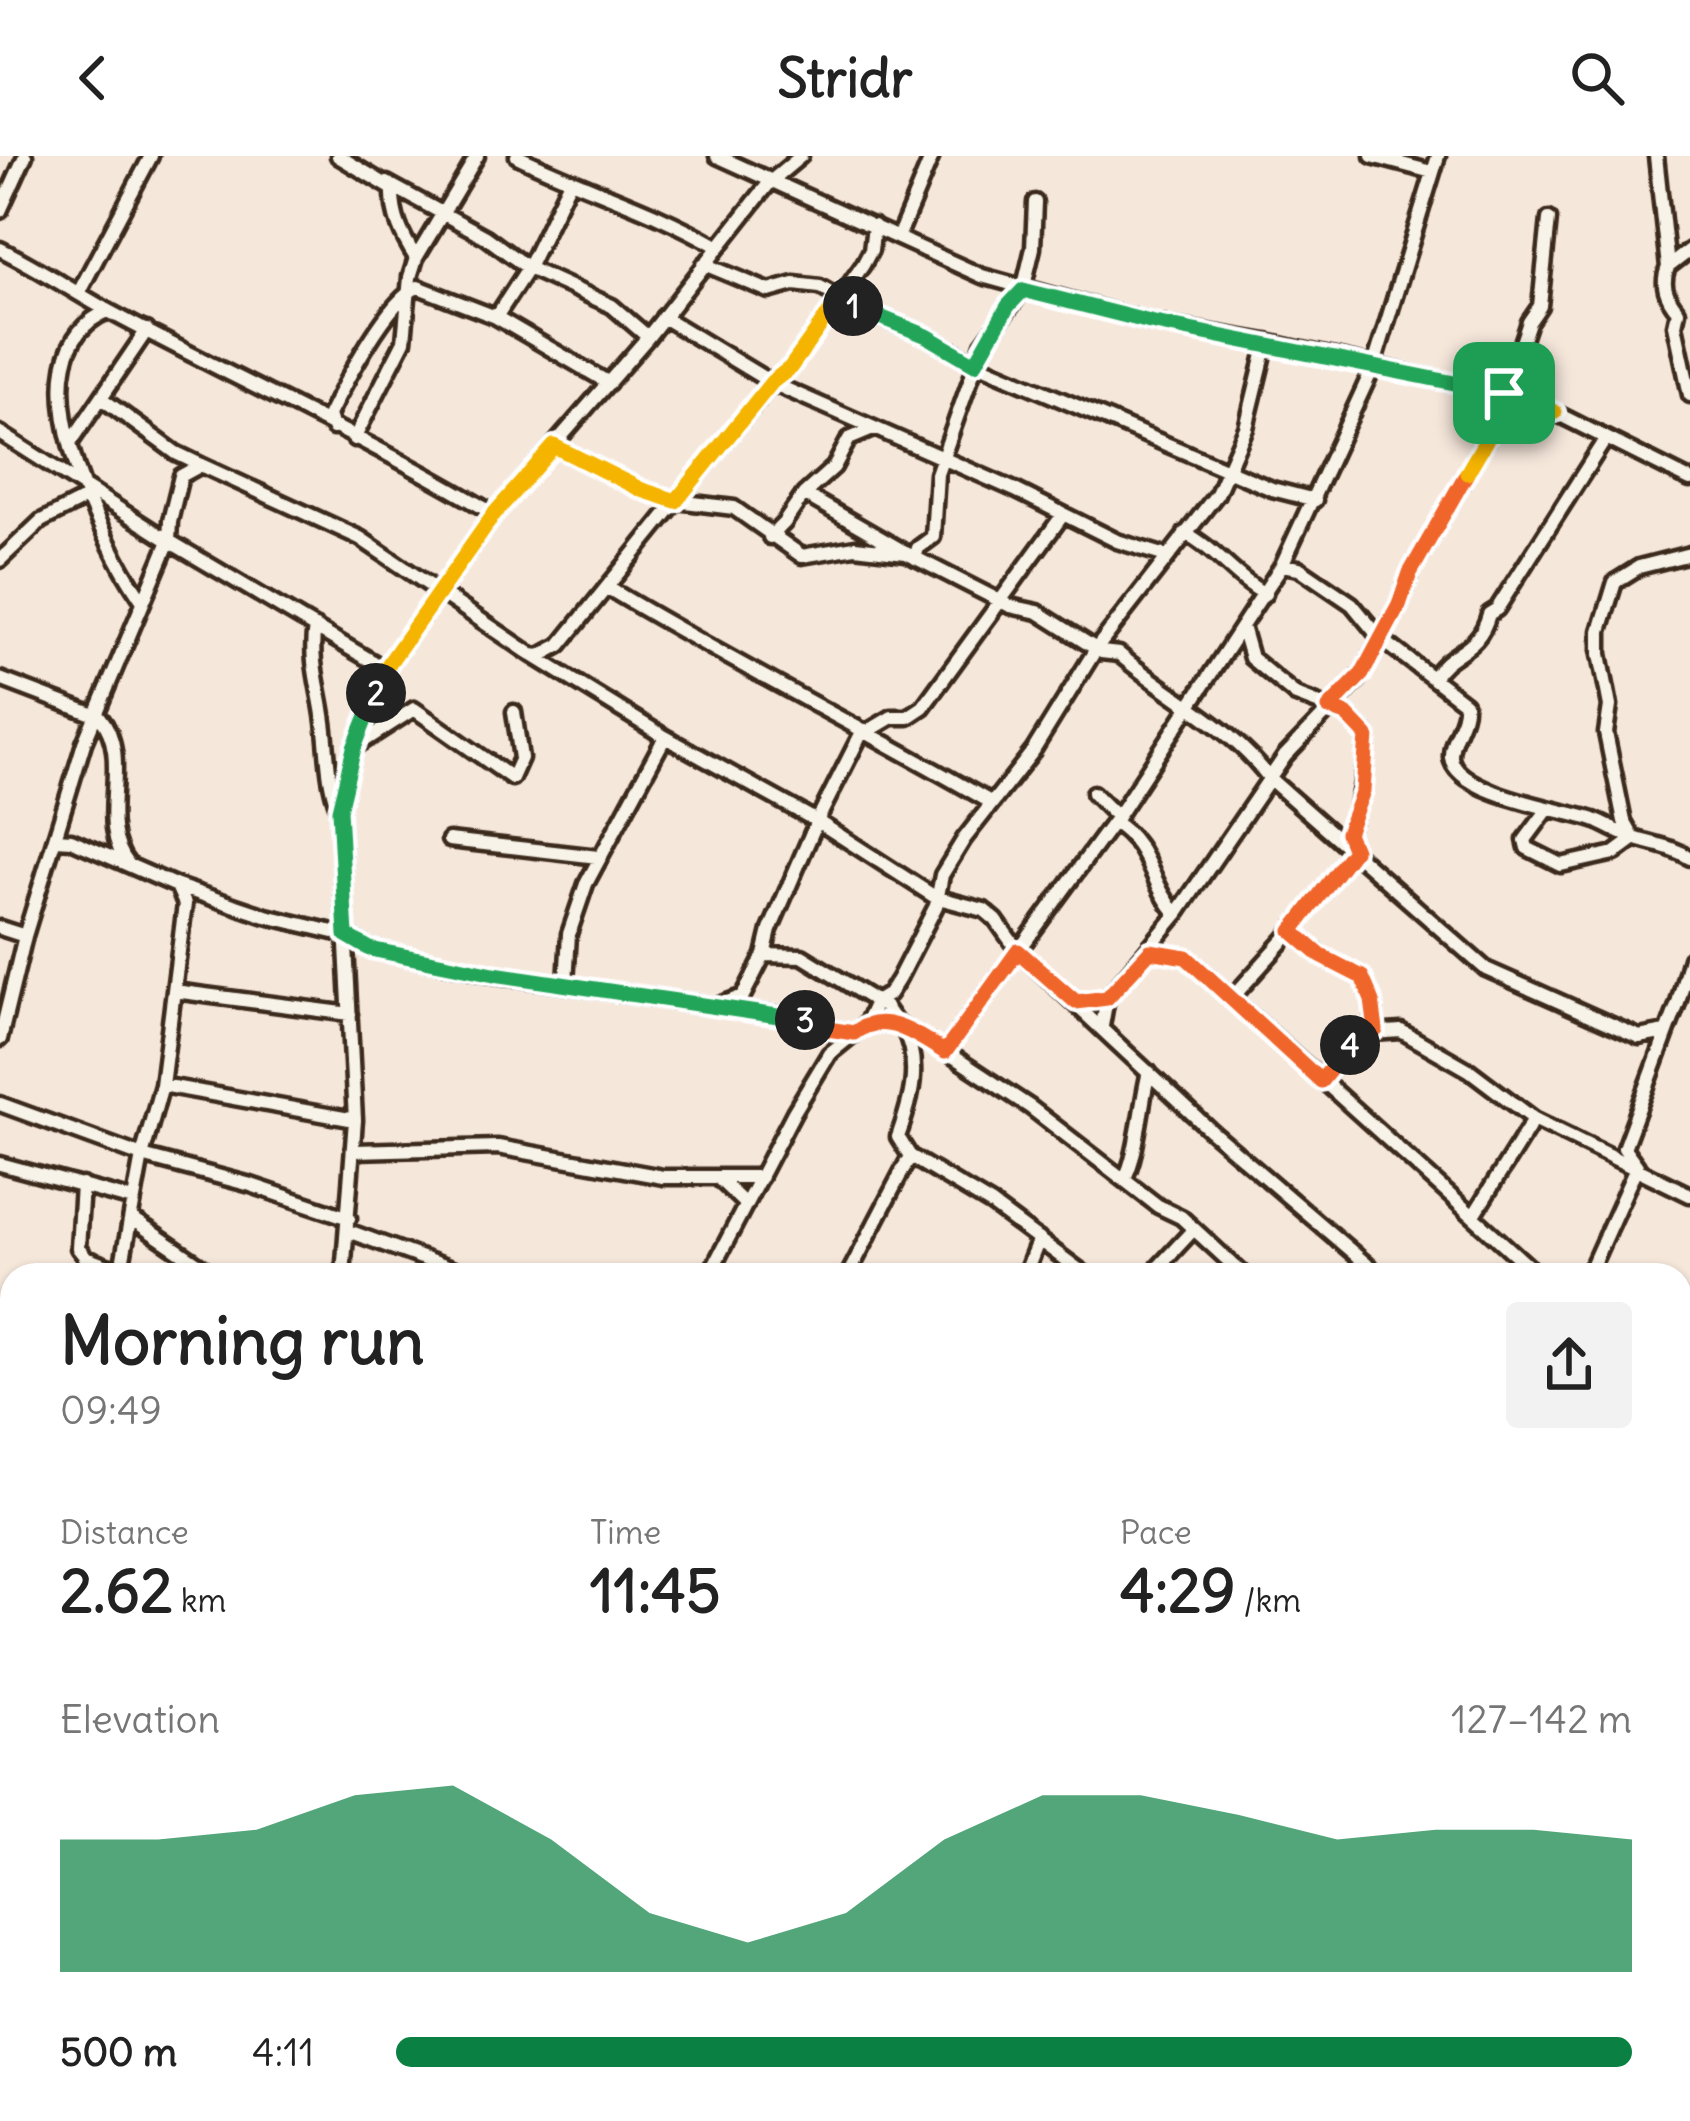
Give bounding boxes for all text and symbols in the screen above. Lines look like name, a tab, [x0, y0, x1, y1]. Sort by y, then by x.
text: Stridr	[777, 44, 913, 112]
icon: back	[60, 45, 126, 111]
icon: search	[1564, 45, 1630, 111]
pin: 1	[823, 276, 883, 336]
text: 1	[846, 285, 860, 327]
pin	[1453, 342, 1555, 444]
icon: arrive	[1471, 360, 1537, 426]
pin: 2	[346, 663, 406, 723]
text: 2	[367, 672, 385, 714]
pin: 3	[775, 990, 835, 1050]
text: 3	[796, 999, 814, 1041]
pin: 4	[1320, 1015, 1380, 1075]
text: 4	[1340, 1024, 1360, 1066]
text: Morning run	[60, 1299, 424, 1382]
button: share	[1506, 1302, 1632, 1428]
text: 09:49	[60, 1386, 162, 1435]
text: Distance	[60, 1511, 189, 1553]
text: Time	[590, 1511, 661, 1553]
text: Pace	[1120, 1511, 1192, 1553]
text: 2.62	[60, 1553, 173, 1628]
text: 11:45	[590, 1553, 720, 1628]
text: 4:29	[1120, 1553, 1236, 1628]
text: km	[173, 1579, 226, 1621]
text: /km	[1236, 1579, 1301, 1621]
text: Elevation	[60, 1695, 220, 1744]
text: 127–142 m	[1451, 1695, 1632, 1744]
text: 500 m	[60, 2028, 177, 2077]
text: 4:11	[252, 2028, 314, 2077]

